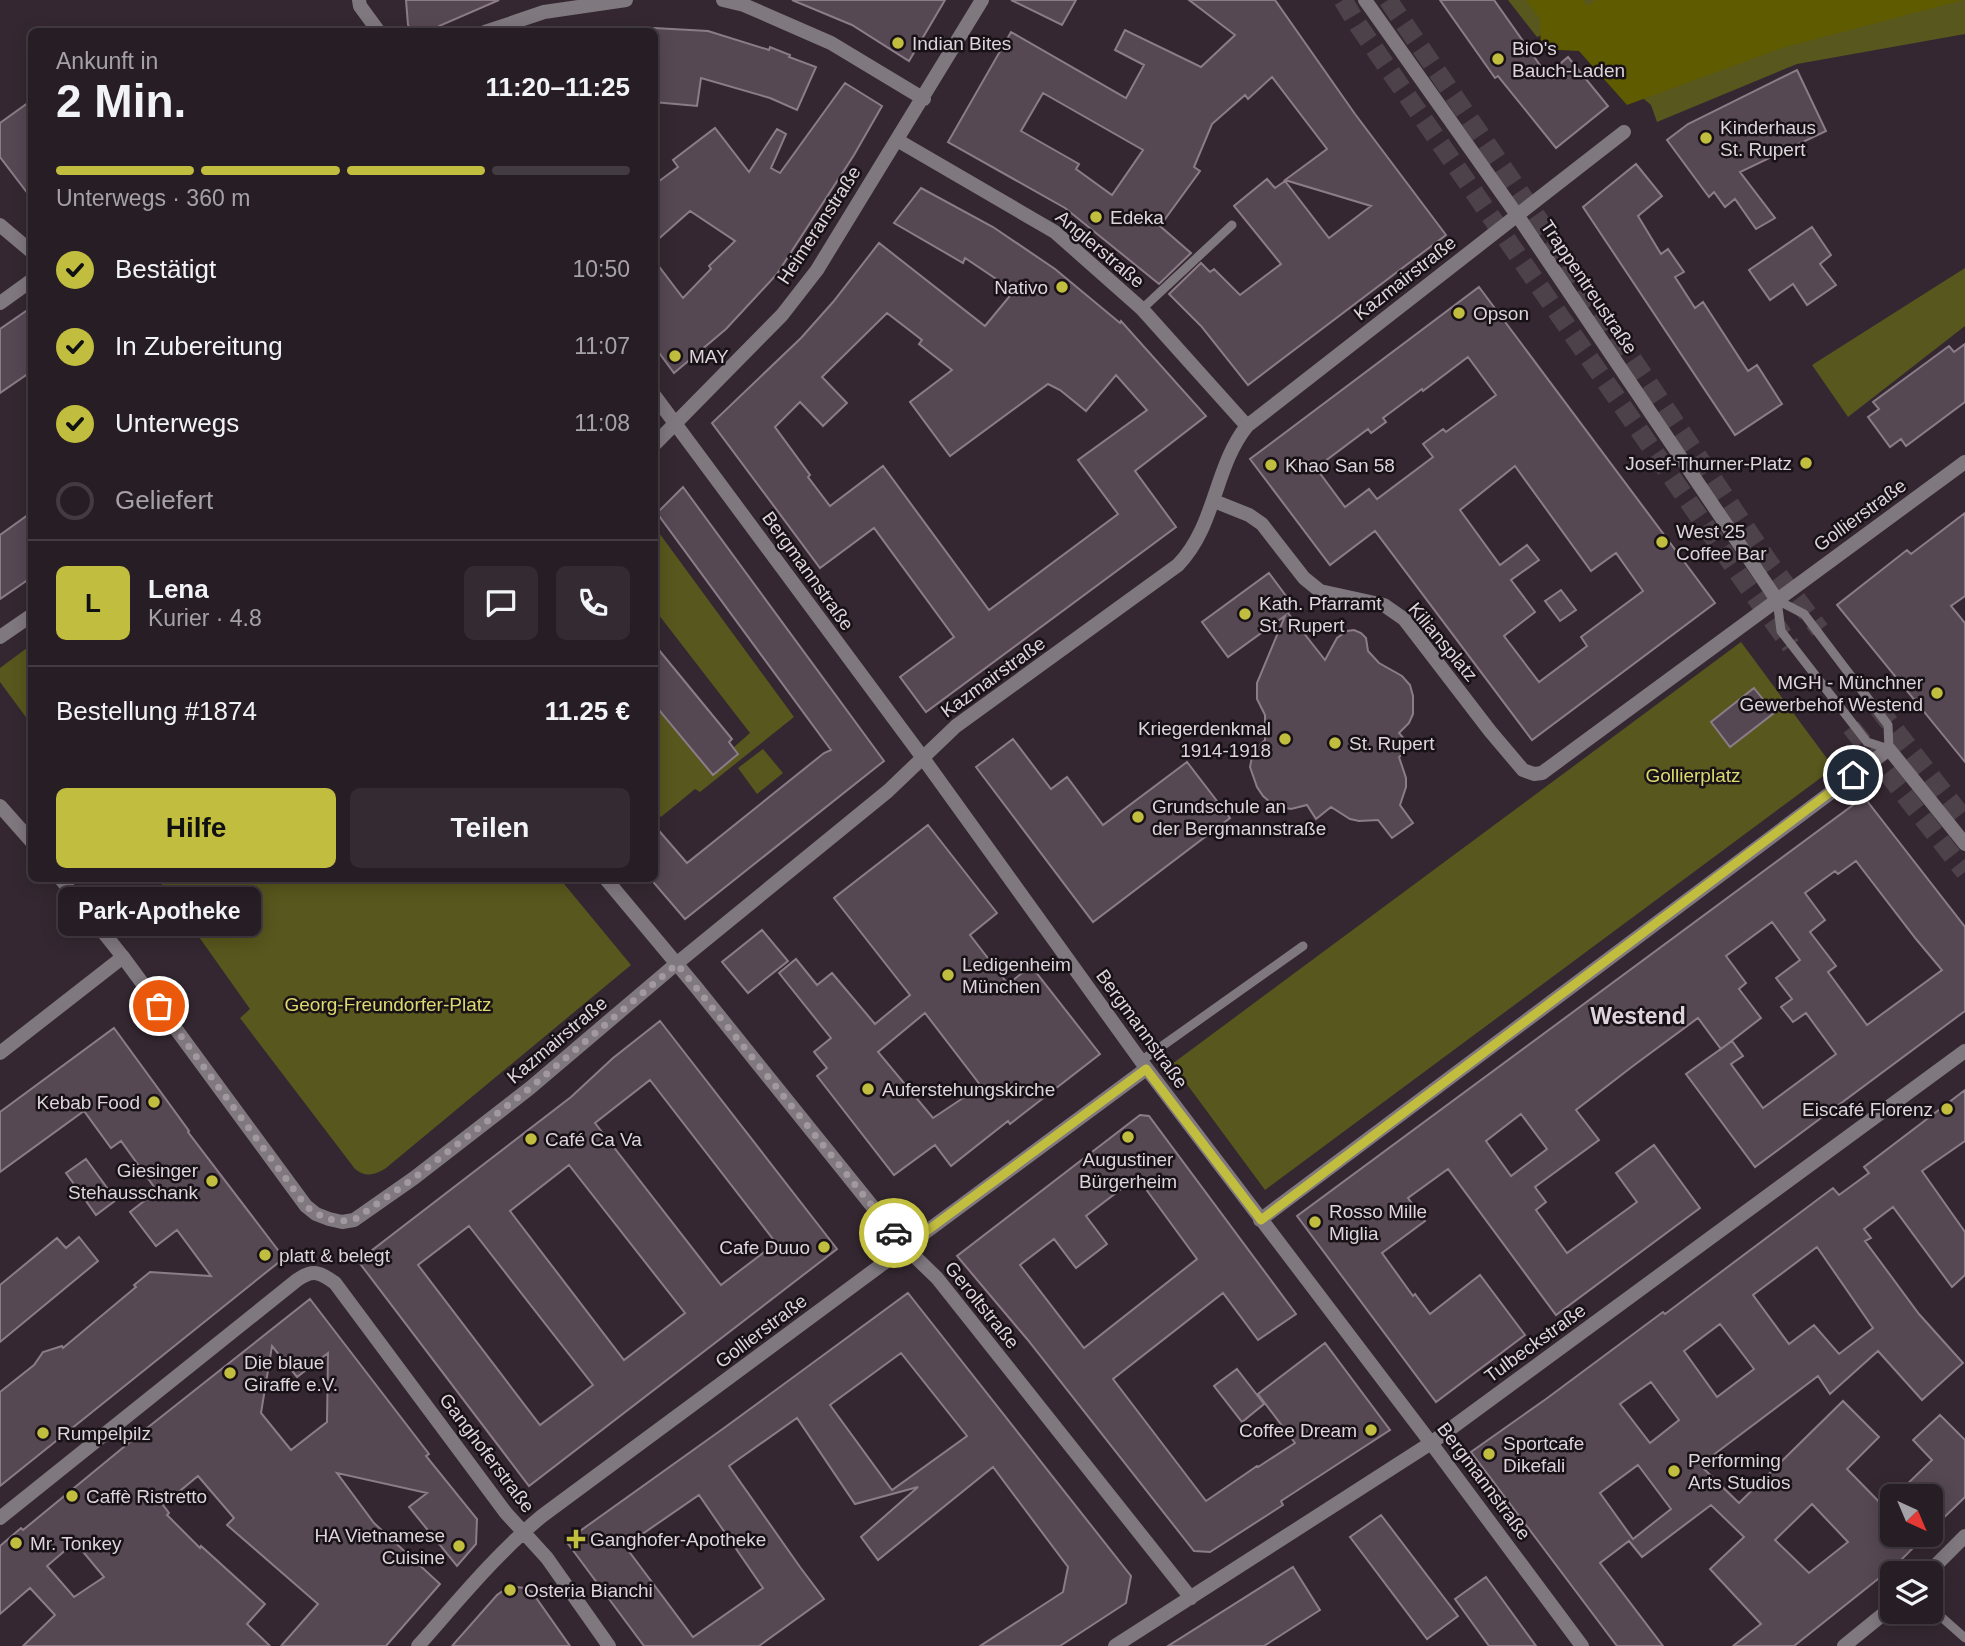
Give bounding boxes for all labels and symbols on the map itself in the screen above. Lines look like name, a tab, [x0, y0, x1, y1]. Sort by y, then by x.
place label: Indian Bites	[912, 33, 1011, 54]
marker: Indian Bites	[890, 35, 906, 51]
place label: BiO's Bauch-Laden	[1512, 38, 1625, 81]
marker: BiO's Bauch-Laden	[1490, 51, 1506, 67]
place label: Kinderhaus St. Rupert	[1720, 117, 1816, 160]
marker: Kinderhaus St. Rupert	[1698, 130, 1714, 146]
street label: Heimeranstraße	[773, 162, 865, 288]
street label: Anglerstraße	[1052, 206, 1148, 292]
place label: Edeka	[1110, 207, 1164, 228]
marker: Edeka	[1088, 209, 1104, 225]
street label: Trappentreustraße	[1536, 216, 1642, 358]
street label: Kazmairstraße	[1350, 232, 1460, 324]
place label: Nativo	[994, 277, 1048, 298]
marker: Nativo	[1054, 279, 1070, 295]
place label: Opson	[1473, 303, 1529, 324]
marker: Opson	[1451, 305, 1467, 321]
place label: MAY	[689, 346, 729, 367]
marker: MAY	[667, 348, 683, 364]
place label: Josef-Thurner-Platz	[1625, 453, 1792, 474]
place label: Khao San 58	[1285, 455, 1395, 476]
marker: Josef-Thurner-Platz	[1798, 455, 1814, 471]
marker: Khao San 58	[1263, 457, 1279, 473]
street label: Gollierstraße	[1810, 475, 1910, 555]
street label: Bergmannstraße	[758, 508, 858, 634]
place label: West 25 Coffee Bar	[1676, 521, 1767, 564]
marker: West 25 Coffee Bar	[1654, 534, 1670, 550]
place label: Kath. Pfarramt St. Rupert	[1259, 593, 1382, 636]
street label: Kiliansplatz	[1404, 598, 1482, 686]
marker: Kath. Pfarramt St. Rupert	[1237, 606, 1253, 622]
street label: Kazmairstraße	[937, 632, 1049, 722]
place label: MGH - Münchner Gewerbehof Westend	[1740, 672, 1924, 715]
marker: MGH - Münchner Gewerbehof Westend	[1929, 685, 1945, 701]
place label: Kriegerdenkmal 1914-1918	[1138, 718, 1271, 761]
marker: Kriegerdenkmal 1914-1918	[1277, 731, 1293, 747]
place label: St. Rupert	[1349, 733, 1435, 754]
marker: St. Rupert	[1327, 735, 1343, 751]
pin	[1823, 745, 1883, 805]
park label: Gollierplatz	[1645, 765, 1741, 786]
place label: Grundschule an der Bergmannstraße	[1152, 796, 1326, 839]
marker: Grundschule an der Bergmannstraße	[1130, 809, 1146, 825]
callout: Park-Apotheke	[58, 887, 260, 936]
place label: Ledigenheim München	[962, 954, 1071, 997]
street label: Bergmannstraße	[1092, 966, 1192, 1092]
marker: Ledigenheim München	[940, 967, 956, 983]
pin	[129, 976, 189, 1036]
street label: Kazmairstraße	[503, 992, 611, 1088]
park label: Georg-Freundorfer-Platz	[285, 994, 491, 1015]
district label: Westend	[1590, 1003, 1686, 1029]
place label: Auferstehungskirche	[882, 1079, 1055, 1100]
marker: Auferstehungskirche	[860, 1081, 876, 1097]
place label: Kebab Food	[36, 1092, 140, 1113]
marker: Kebab Food	[146, 1094, 162, 1110]
place label: Eiscafé Florenz	[1802, 1099, 1933, 1120]
marker: Eiscafé Florenz	[1939, 1101, 1955, 1117]
place label: Café Ca Va	[545, 1129, 642, 1150]
marker: Augustiner Bürgerheim	[1120, 1129, 1136, 1145]
marker: Café Ca Va	[523, 1131, 539, 1147]
place label: Augustiner Bürgerheim	[1079, 1149, 1177, 1192]
place label: Giesinger Stehausschank	[68, 1160, 199, 1203]
marker: Giesinger Stehausschank	[204, 1173, 220, 1189]
courier	[859, 1198, 929, 1268]
place label: Rosso Mille Miglia	[1329, 1201, 1427, 1244]
marker: Rosso Mille Miglia	[1307, 1214, 1323, 1230]
place label: Cafe Duuo	[719, 1237, 810, 1258]
marker: Cafe Duuo	[816, 1239, 832, 1255]
place label: platt & belegt	[279, 1245, 391, 1266]
marker: platt & belegt	[257, 1247, 273, 1263]
street label: Geroltstraße	[941, 1257, 1023, 1353]
street label: Gollierstraße	[711, 1290, 811, 1372]
street label: Tulbeckstraße	[1480, 1299, 1590, 1387]
place label: Die blaue Giraffe e.V.	[244, 1352, 338, 1395]
marker: Die blaue Giraffe e.V.	[222, 1365, 238, 1381]
street label: Ganghoferstraße	[435, 1389, 539, 1517]
street label: Bergmannstraße	[1433, 1418, 1535, 1544]
place label: Coffee Dream	[1239, 1420, 1357, 1441]
marker: Coffee Dream	[1363, 1422, 1379, 1438]
place label: Rumpelpilz	[57, 1423, 151, 1444]
marker: Rumpelpilz	[35, 1425, 51, 1441]
place label: Sportcafe Dikefali	[1503, 1433, 1584, 1476]
marker: Sportcafe Dikefali	[1481, 1446, 1497, 1462]
place label: Performing Arts Studios	[1688, 1450, 1790, 1493]
marker: Performing Arts Studios	[1666, 1463, 1682, 1479]
north arrow	[1880, 1484, 1942, 1547]
place label: Caffè Ristretto	[86, 1486, 207, 1507]
marker: Caffè Ristretto	[64, 1488, 80, 1504]
place label: HA Vietnamese Cuisine	[314, 1525, 445, 1568]
place label: Ganghofer-Apotheke	[590, 1529, 766, 1550]
marker: Ganghofer-Apotheke	[568, 1531, 584, 1547]
place label: Mr. Tonkey	[30, 1533, 122, 1554]
marker: Mr. Tonkey	[8, 1535, 24, 1551]
marker: HA Vietnamese Cuisine	[451, 1538, 467, 1554]
place label: Osteria Bianchi	[524, 1580, 653, 1601]
marker: Osteria Bianchi	[502, 1582, 518, 1598]

